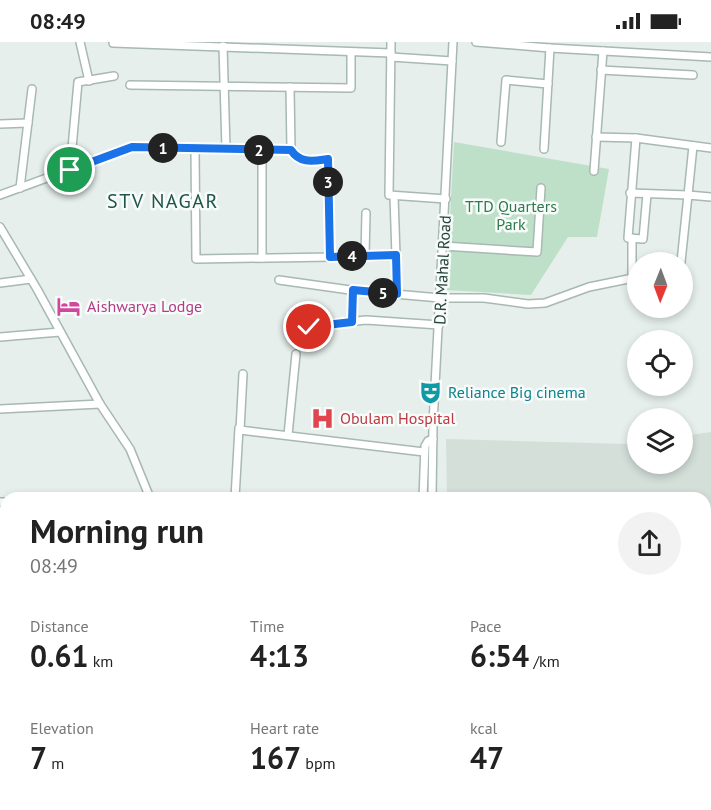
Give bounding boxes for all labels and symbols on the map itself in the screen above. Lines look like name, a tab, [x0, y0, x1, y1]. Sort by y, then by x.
pin: 1	[148, 133, 178, 163]
pin: 2	[244, 135, 274, 165]
pin	[44, 144, 95, 195]
pin: 3	[313, 167, 343, 197]
district label: STV NAGAR	[107, 188, 219, 214]
park label: TTD Quarters Park	[465, 196, 557, 234]
street label: D.R. Mahal Road	[429, 215, 455, 325]
pin: 4	[337, 241, 367, 271]
north arrow	[627, 252, 693, 318]
pin: 5	[368, 278, 398, 308]
hotel icon: Aishwarya Lodge	[56, 293, 82, 319]
place label: Aishwarya Lodge	[87, 296, 202, 316]
pin	[283, 301, 334, 352]
theatre icon: Reliance Big cinema	[417, 379, 443, 405]
place label: Reliance Big cinema	[448, 382, 586, 402]
hospital icon: Obulam Hospital	[309, 405, 335, 431]
place label: Obulam Hospital	[340, 408, 455, 428]

